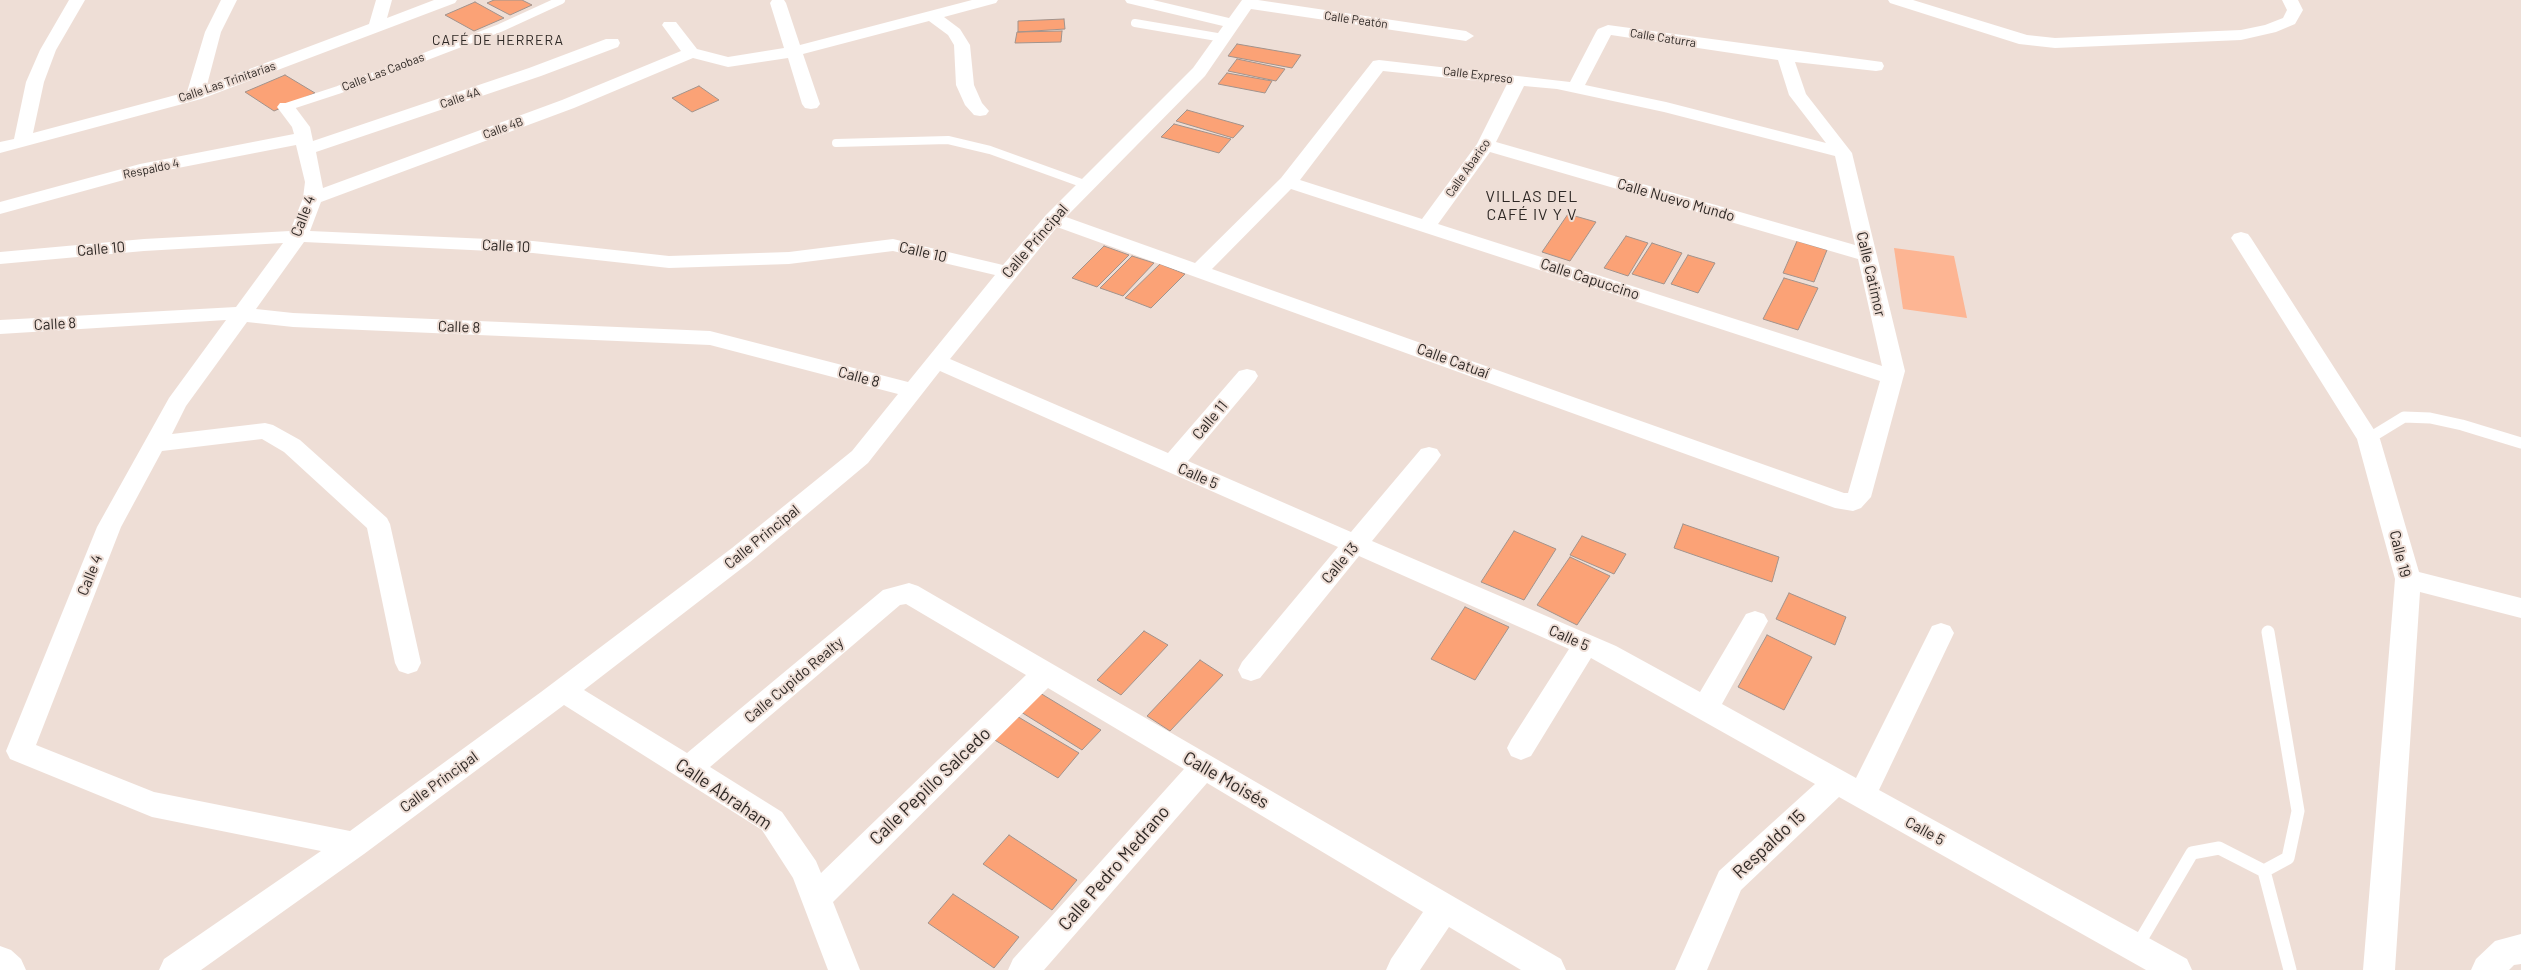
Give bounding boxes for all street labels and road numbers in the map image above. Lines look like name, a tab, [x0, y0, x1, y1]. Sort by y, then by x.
street label: Calle Peatón	[1323, 8, 1389, 32]
street label: Calle Caturra	[1629, 26, 1697, 50]
street label: Calle Las Caobas	[340, 50, 426, 94]
street label: Calle Las Trinitarias	[177, 59, 277, 105]
street label: Calle Expreso	[1442, 64, 1514, 86]
street label: Calle 4A	[438, 84, 482, 112]
street label: Calle 4B	[481, 114, 525, 142]
street label: Calle Abarico	[1443, 136, 1493, 200]
street label: Respaldo 4	[122, 156, 180, 182]
street label: Calle Nuevo Mundo	[1615, 175, 1737, 225]
street label: Calle 4	[287, 193, 319, 239]
street label: Calle Principal	[998, 200, 1072, 282]
street label: Calle Catimor	[1853, 230, 1889, 318]
street label: Calle 10	[481, 236, 531, 256]
street label: Calle 10	[76, 238, 126, 260]
street label: Calle 10	[897, 238, 949, 266]
street label: Calle Capuccino	[1538, 255, 1642, 303]
street label: Calle 8	[33, 314, 77, 334]
street label: Calle 8	[438, 317, 480, 337]
street label: Calle Catuaí	[1414, 340, 1492, 382]
street label: Calle 8	[836, 363, 882, 391]
street label: Calle 11	[1189, 397, 1231, 443]
street label: Calle 5	[1175, 459, 1221, 493]
street label: Calle Principal	[721, 501, 803, 573]
street label: Calle 19	[2386, 529, 2414, 579]
street label: Calle 13	[1318, 539, 1362, 587]
street label: Calle 4	[74, 552, 106, 598]
street label: Calle 5	[1546, 621, 1592, 655]
street label: Calle Cupido Realty	[741, 633, 847, 727]
street label: Calle Pepillo Salcedo	[865, 723, 995, 849]
street label: Calle Moisés	[1179, 747, 1273, 813]
street label: Calle Principal	[397, 748, 481, 816]
street label: Calle Abraham	[672, 754, 776, 834]
street label: Calle Pedro Medrano	[1054, 801, 1174, 935]
street label: Respaldo 15	[1728, 805, 1810, 883]
street label: Calle 5	[1902, 813, 1948, 849]

